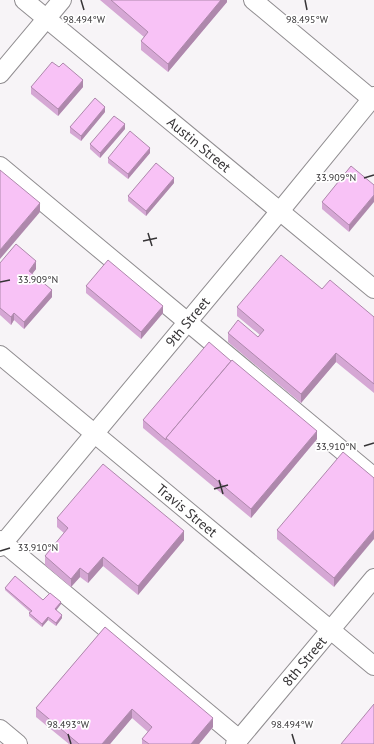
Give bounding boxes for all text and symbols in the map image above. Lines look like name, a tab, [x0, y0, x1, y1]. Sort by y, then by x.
text: 98.494°W	[63, 13, 106, 26]
text: 98.495°W	[286, 13, 329, 26]
street label: Austin Street	[163, 113, 235, 176]
text: 33.909°N	[316, 171, 356, 184]
text: 33.909°N	[18, 273, 58, 286]
street label: 9th Street	[162, 293, 214, 351]
text: 33.910°N	[316, 440, 356, 453]
street label: Travis Street	[153, 480, 221, 541]
text: 33.910°N	[18, 541, 58, 554]
street label: 8th Street	[278, 632, 331, 690]
text: 98.493°W	[47, 718, 90, 731]
text: 98.494°W	[271, 718, 314, 731]

